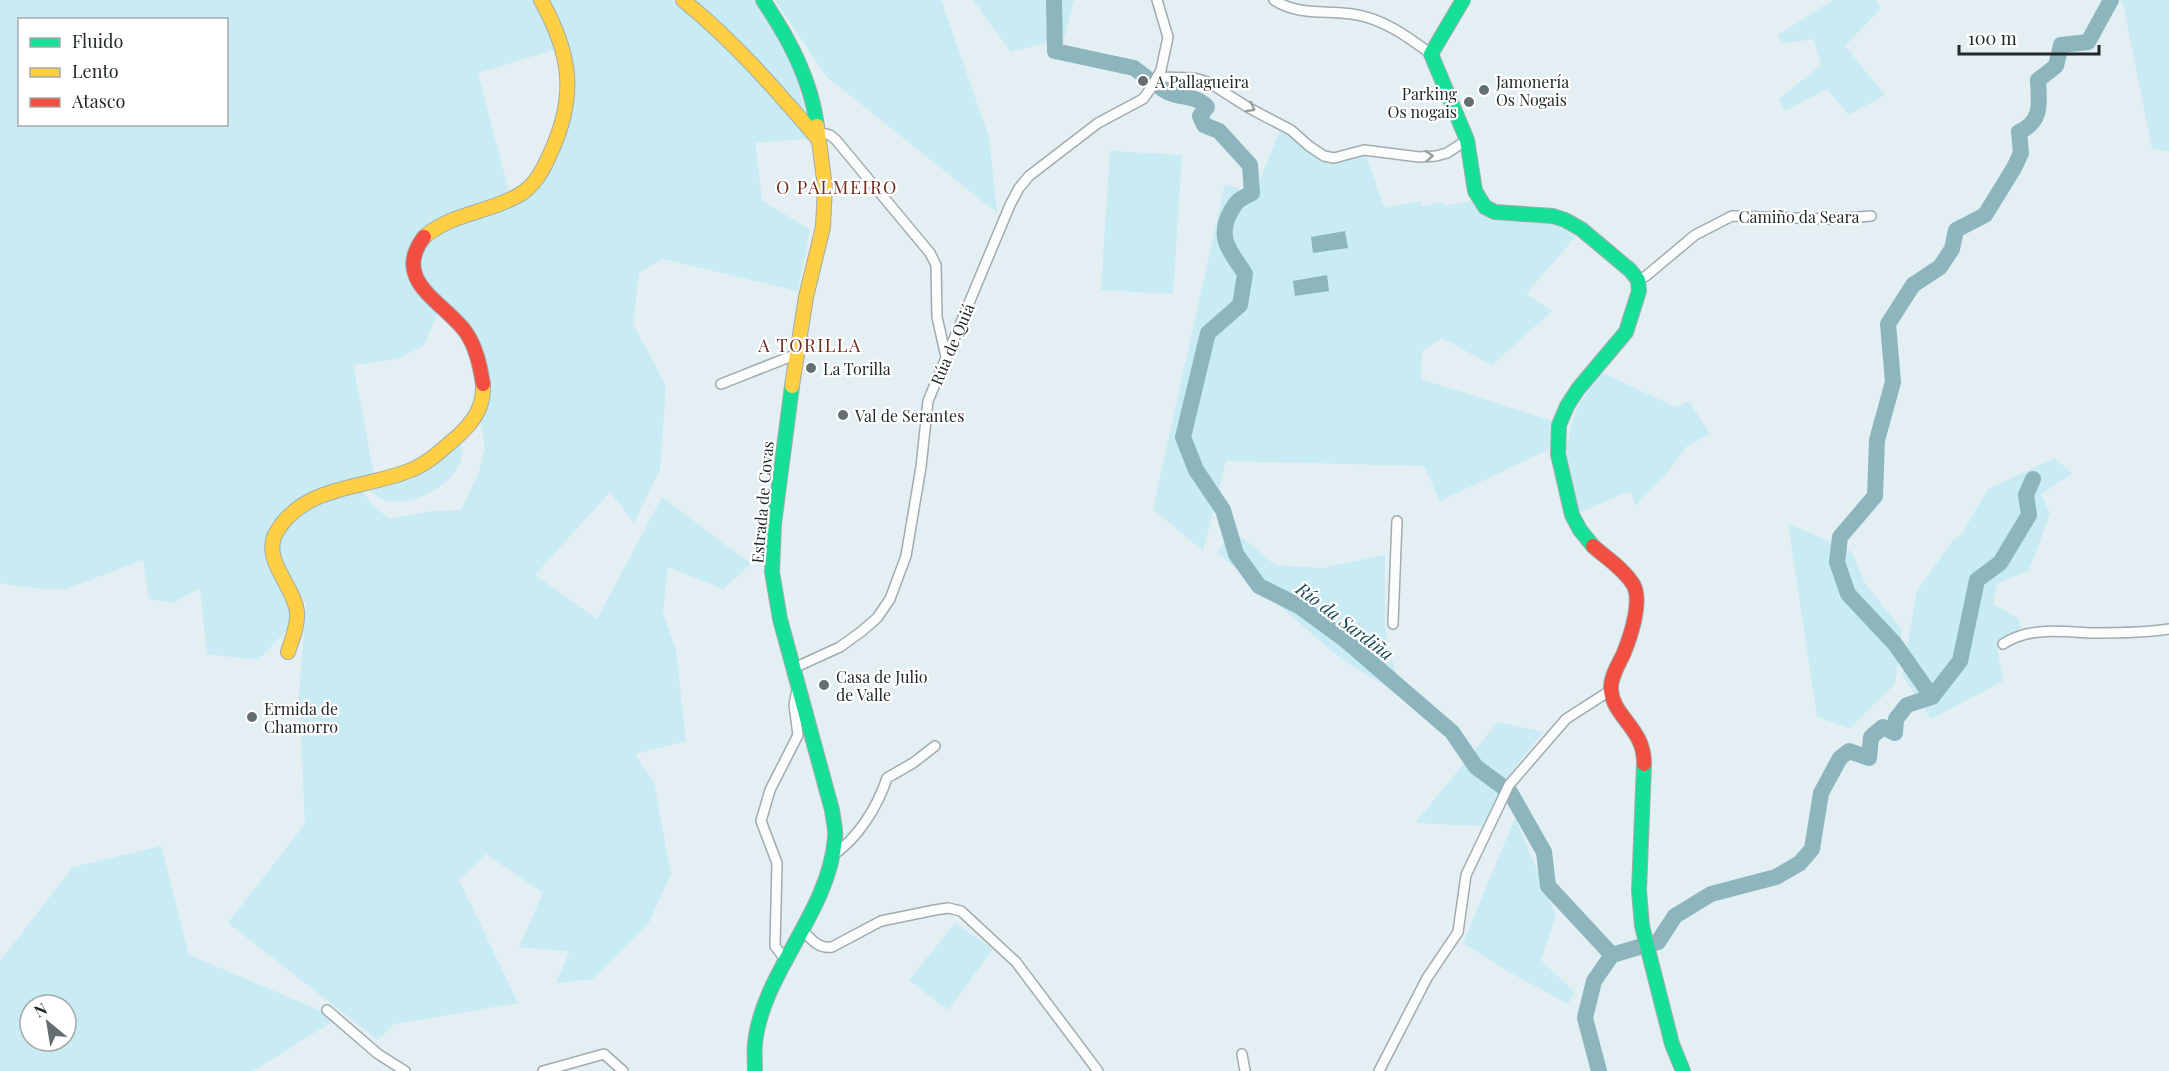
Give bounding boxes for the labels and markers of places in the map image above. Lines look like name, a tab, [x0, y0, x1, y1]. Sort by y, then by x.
place label: A Pallagueira	[1154, 71, 1249, 92]
place label: Jamonería Os Nogais	[1495, 71, 1569, 110]
marker: A Pallagueira	[1136, 74, 1150, 88]
place label: Parking Os nogais	[1388, 83, 1458, 122]
marker: Jamonería Os Nogais	[1477, 83, 1491, 97]
marker: Parking Os nogais	[1462, 95, 1476, 109]
place label: La Torilla	[823, 358, 891, 379]
marker: La Torilla	[804, 361, 818, 375]
place label: Val de Serantes	[854, 405, 964, 426]
marker: Val de Serantes	[836, 408, 850, 422]
place label: Casa de Julio de Valle	[836, 666, 928, 705]
marker: Casa de Julio de Valle	[817, 678, 831, 692]
place label: Ermida de Chamorro	[264, 698, 338, 737]
marker: Ermida de Chamorro	[245, 710, 259, 724]

